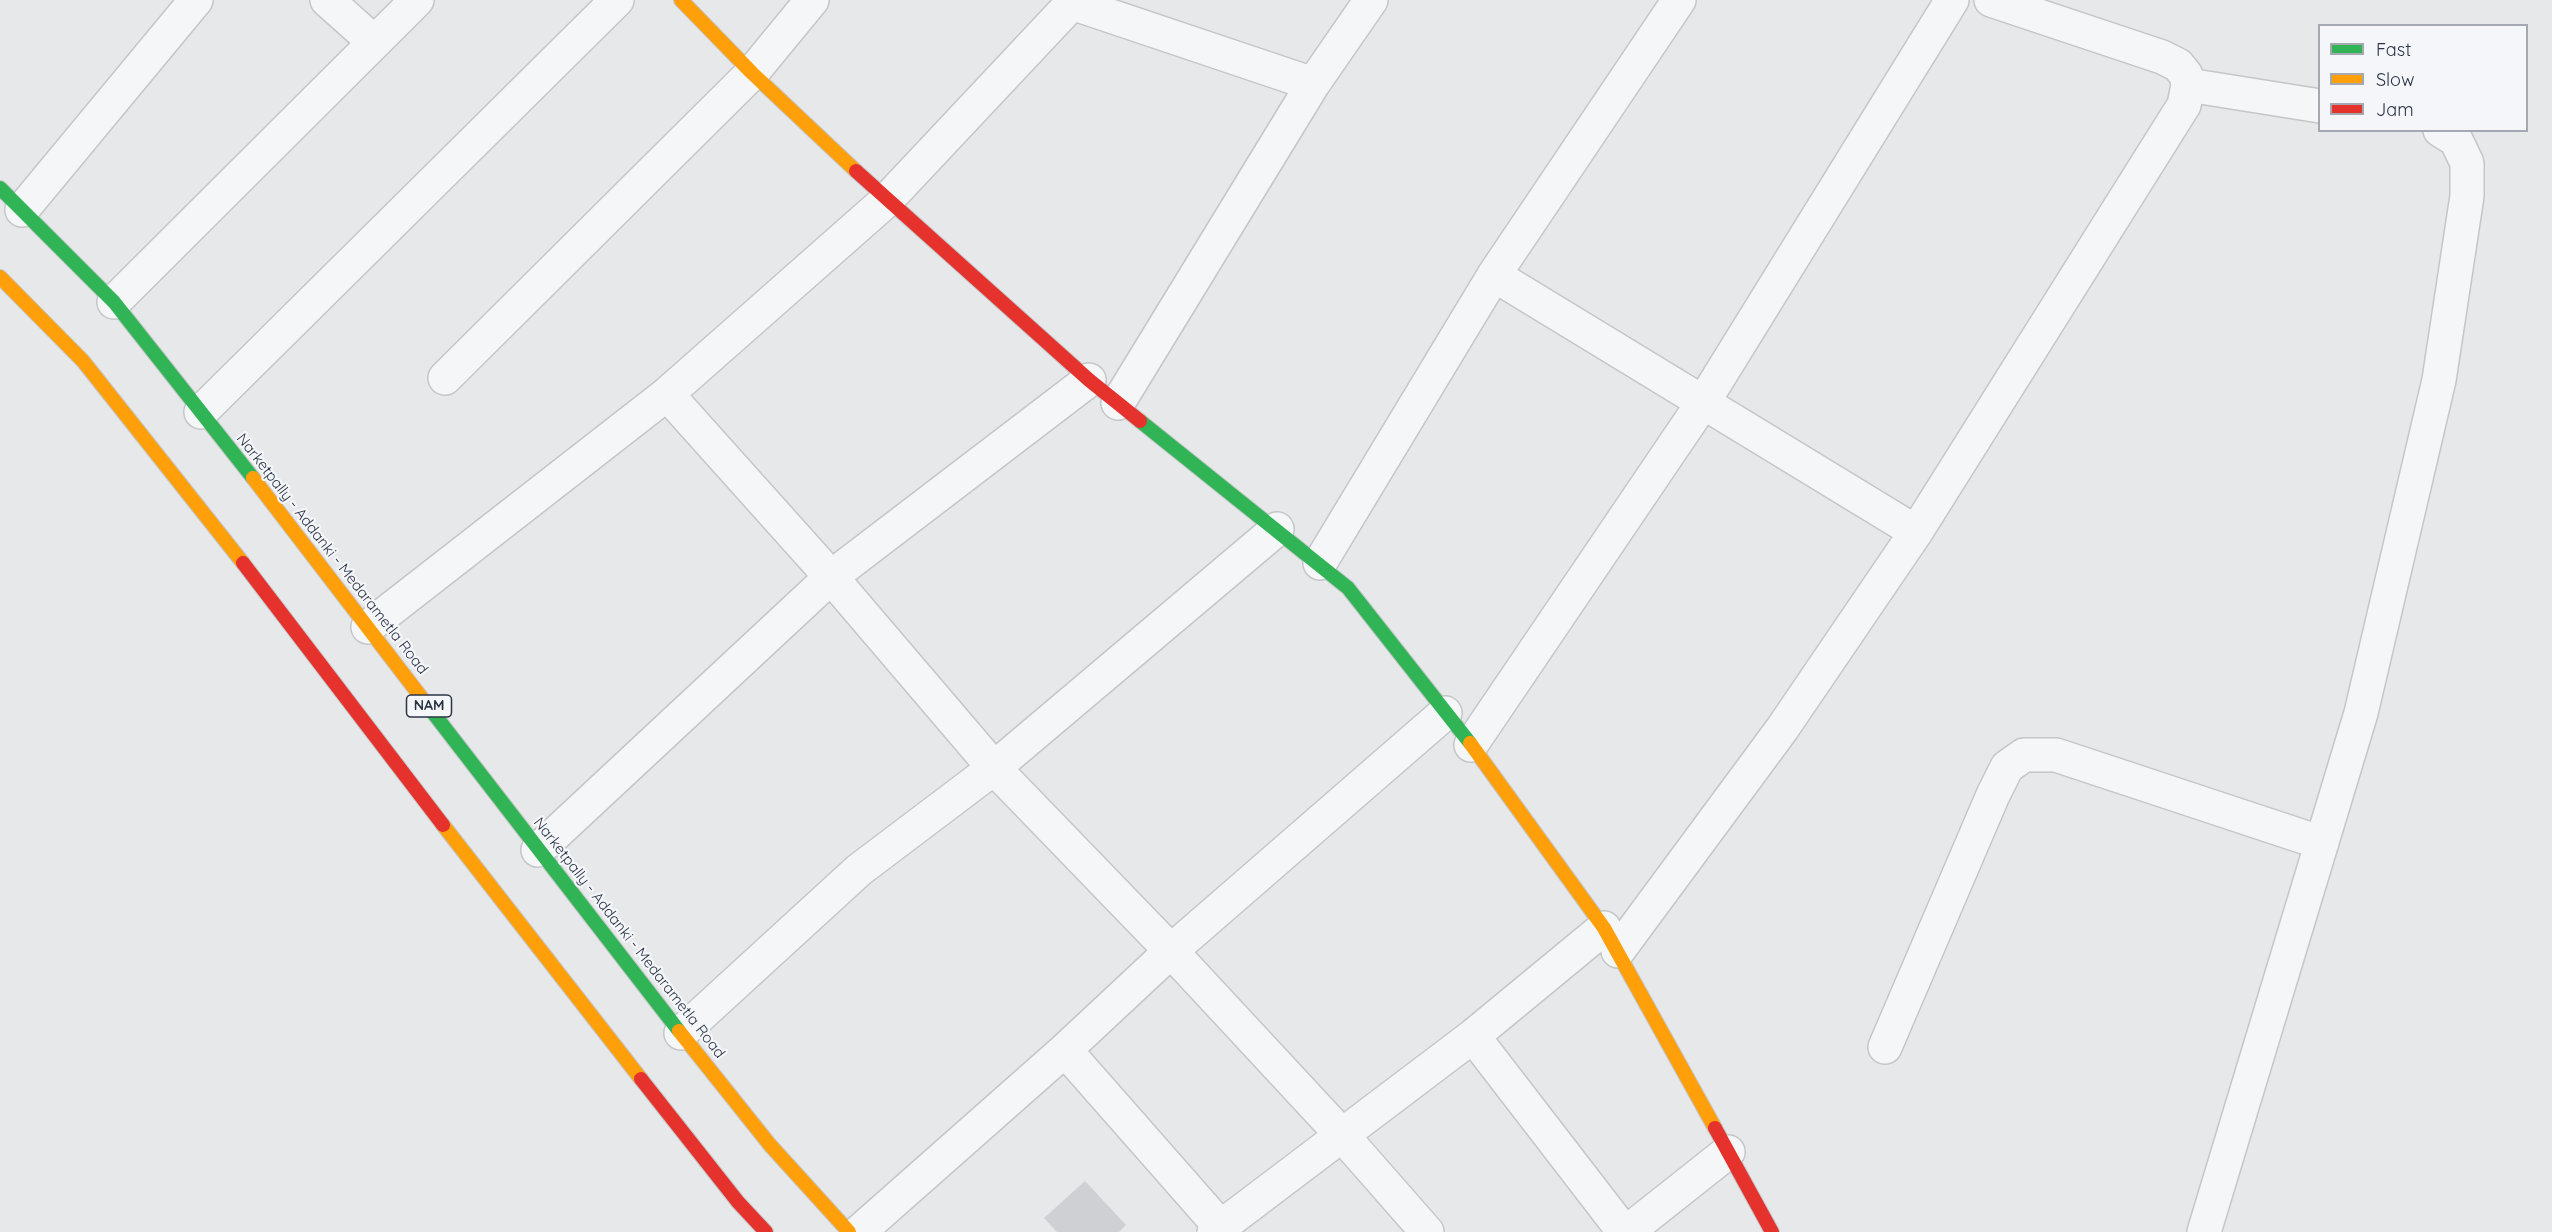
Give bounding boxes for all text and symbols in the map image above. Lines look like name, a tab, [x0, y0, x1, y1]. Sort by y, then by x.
legend	[2318, 24, 2528, 132]
text: Fast	[2376, 38, 2411, 61]
text: Slow	[2376, 68, 2414, 91]
text: Jam	[2376, 98, 2414, 121]
street label: Narketpally - Addanki - Medarametla Road	[232, 430, 432, 678]
road number: NAM	[406, 695, 452, 717]
street label: Narketpally - Addanki - Medarametla Road	[529, 814, 729, 1062]

